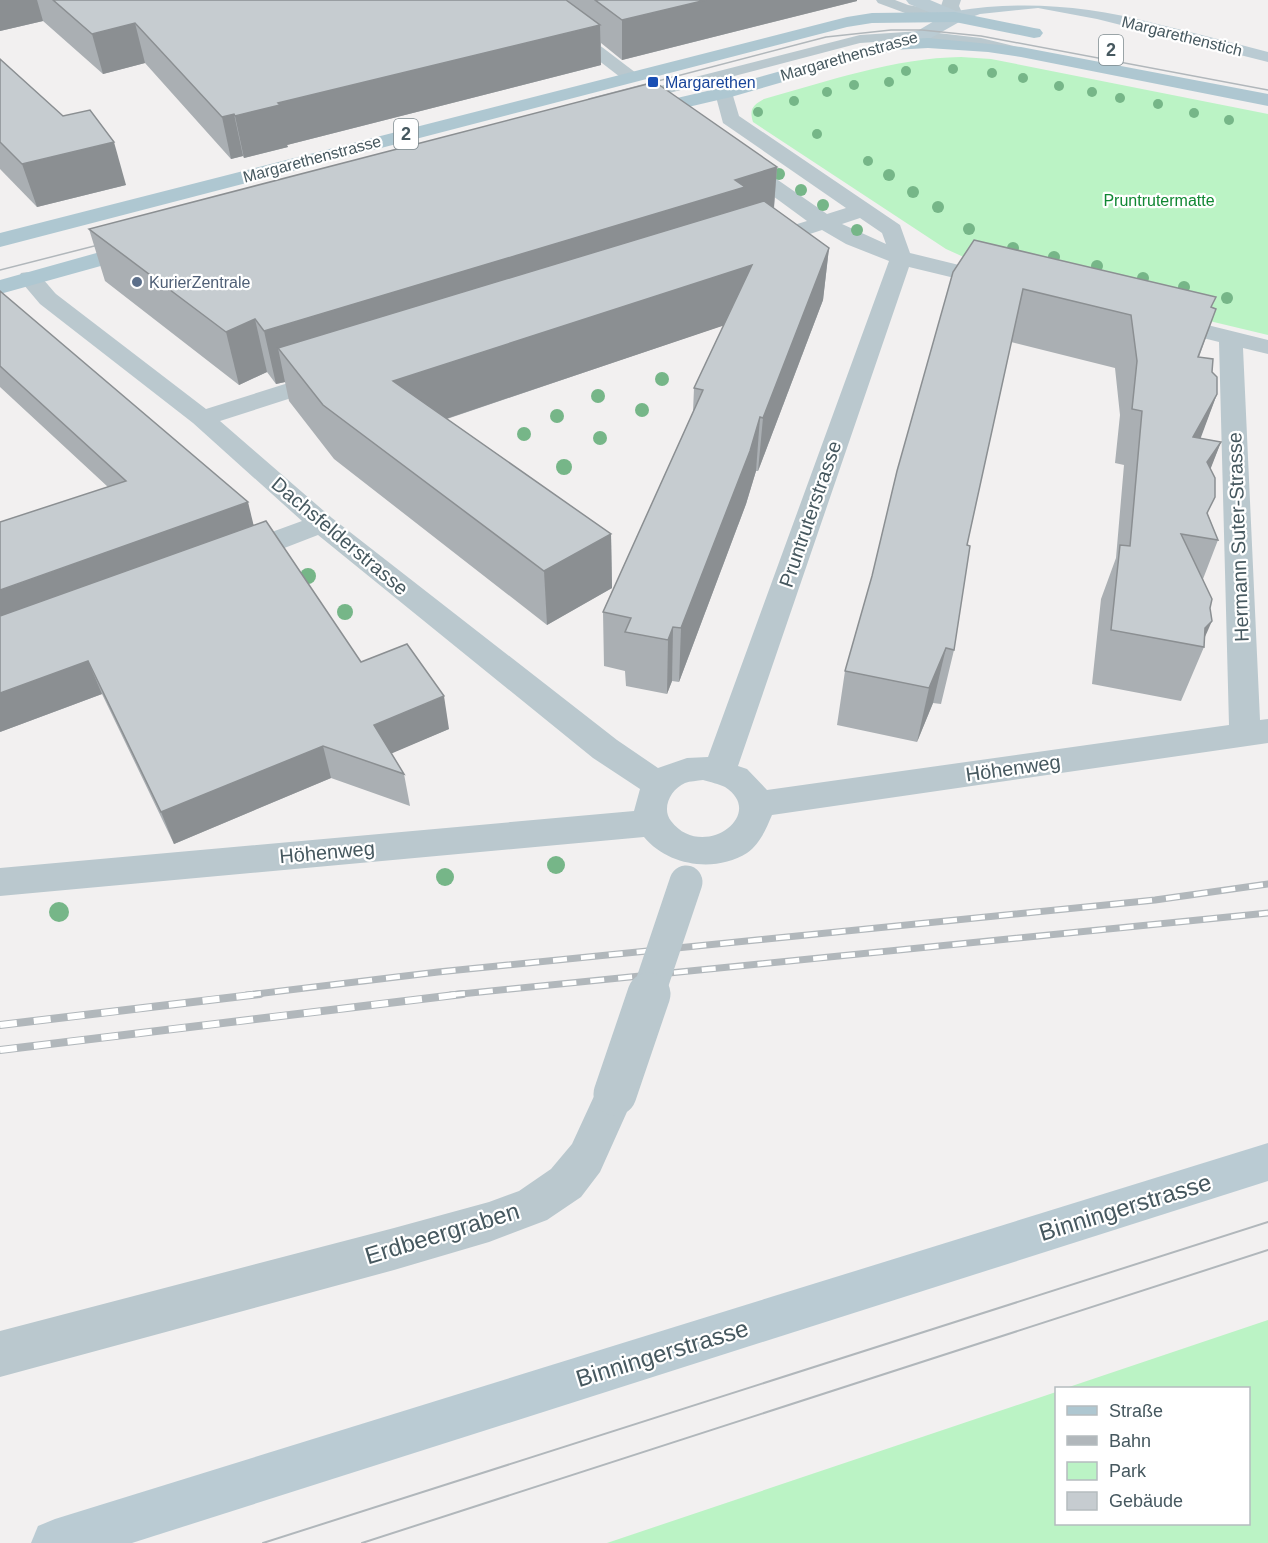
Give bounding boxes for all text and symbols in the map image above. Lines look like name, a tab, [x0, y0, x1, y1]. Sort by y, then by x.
street label: Margarethenstich	[1120, 13, 1244, 59]
street label: Margarethenstrasse	[778, 28, 920, 84]
road number: 2	[1099, 35, 1123, 65]
place label: Margarethen	[665, 74, 756, 91]
marker: Margarethen	[646, 75, 660, 89]
road number: 2	[394, 119, 418, 149]
street label: Margarethenstrasse	[241, 132, 383, 186]
park label: Pruntrutermatte	[1103, 192, 1215, 209]
place label: KurierZentrale	[149, 274, 250, 291]
marker: KurierZentrale	[130, 275, 144, 289]
street label: Hermann Suter-Strasse	[1223, 432, 1253, 642]
street label: Pruntruterstrasse	[775, 438, 845, 590]
street label: Dachsfelderstrasse	[267, 473, 413, 599]
street label: Höhenweg	[964, 750, 1062, 786]
street label: Höhenweg	[278, 837, 376, 867]
street label: Binningerstrasse	[1036, 1168, 1214, 1246]
street label: Erdbeergraben	[361, 1197, 523, 1269]
street label: Binningerstrasse	[573, 1314, 751, 1392]
legend	[1055, 1387, 1250, 1525]
text: Straße	[1109, 1401, 1163, 1421]
text: Bahn	[1109, 1431, 1151, 1451]
text: Park	[1109, 1461, 1147, 1481]
text: Gebäude	[1109, 1491, 1183, 1511]

